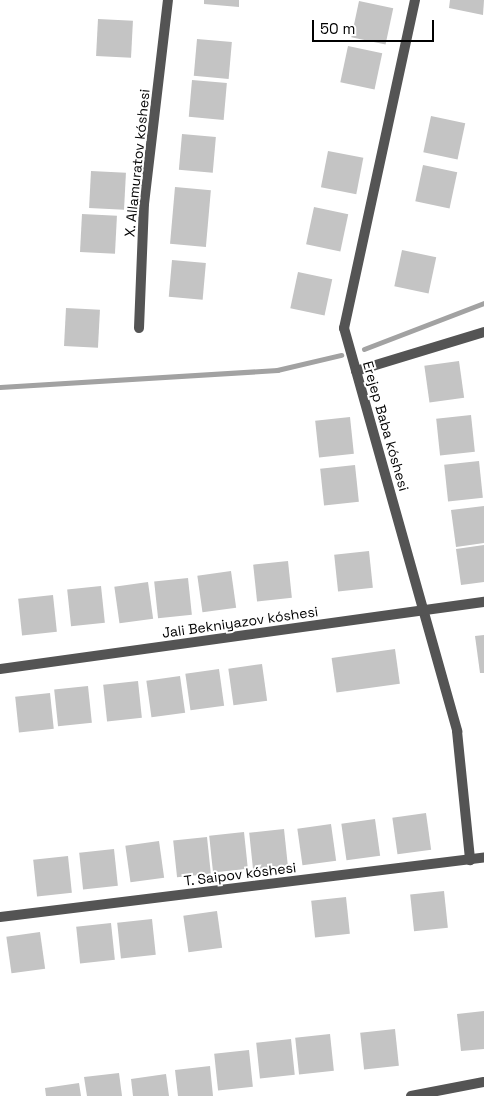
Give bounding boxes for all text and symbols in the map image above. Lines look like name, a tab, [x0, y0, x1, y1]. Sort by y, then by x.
scale bar	[314, 10, 436, 42]
text: 50 m	[320, 19, 355, 38]
street label: X. Allamuratov kóshesi	[121, 88, 153, 238]
street label: Erejep Baba kóshesi	[359, 359, 413, 493]
street label: Jali Bekniyazov kóshesi	[161, 603, 319, 641]
street label: T. Saipov kóshesi	[183, 859, 297, 889]

